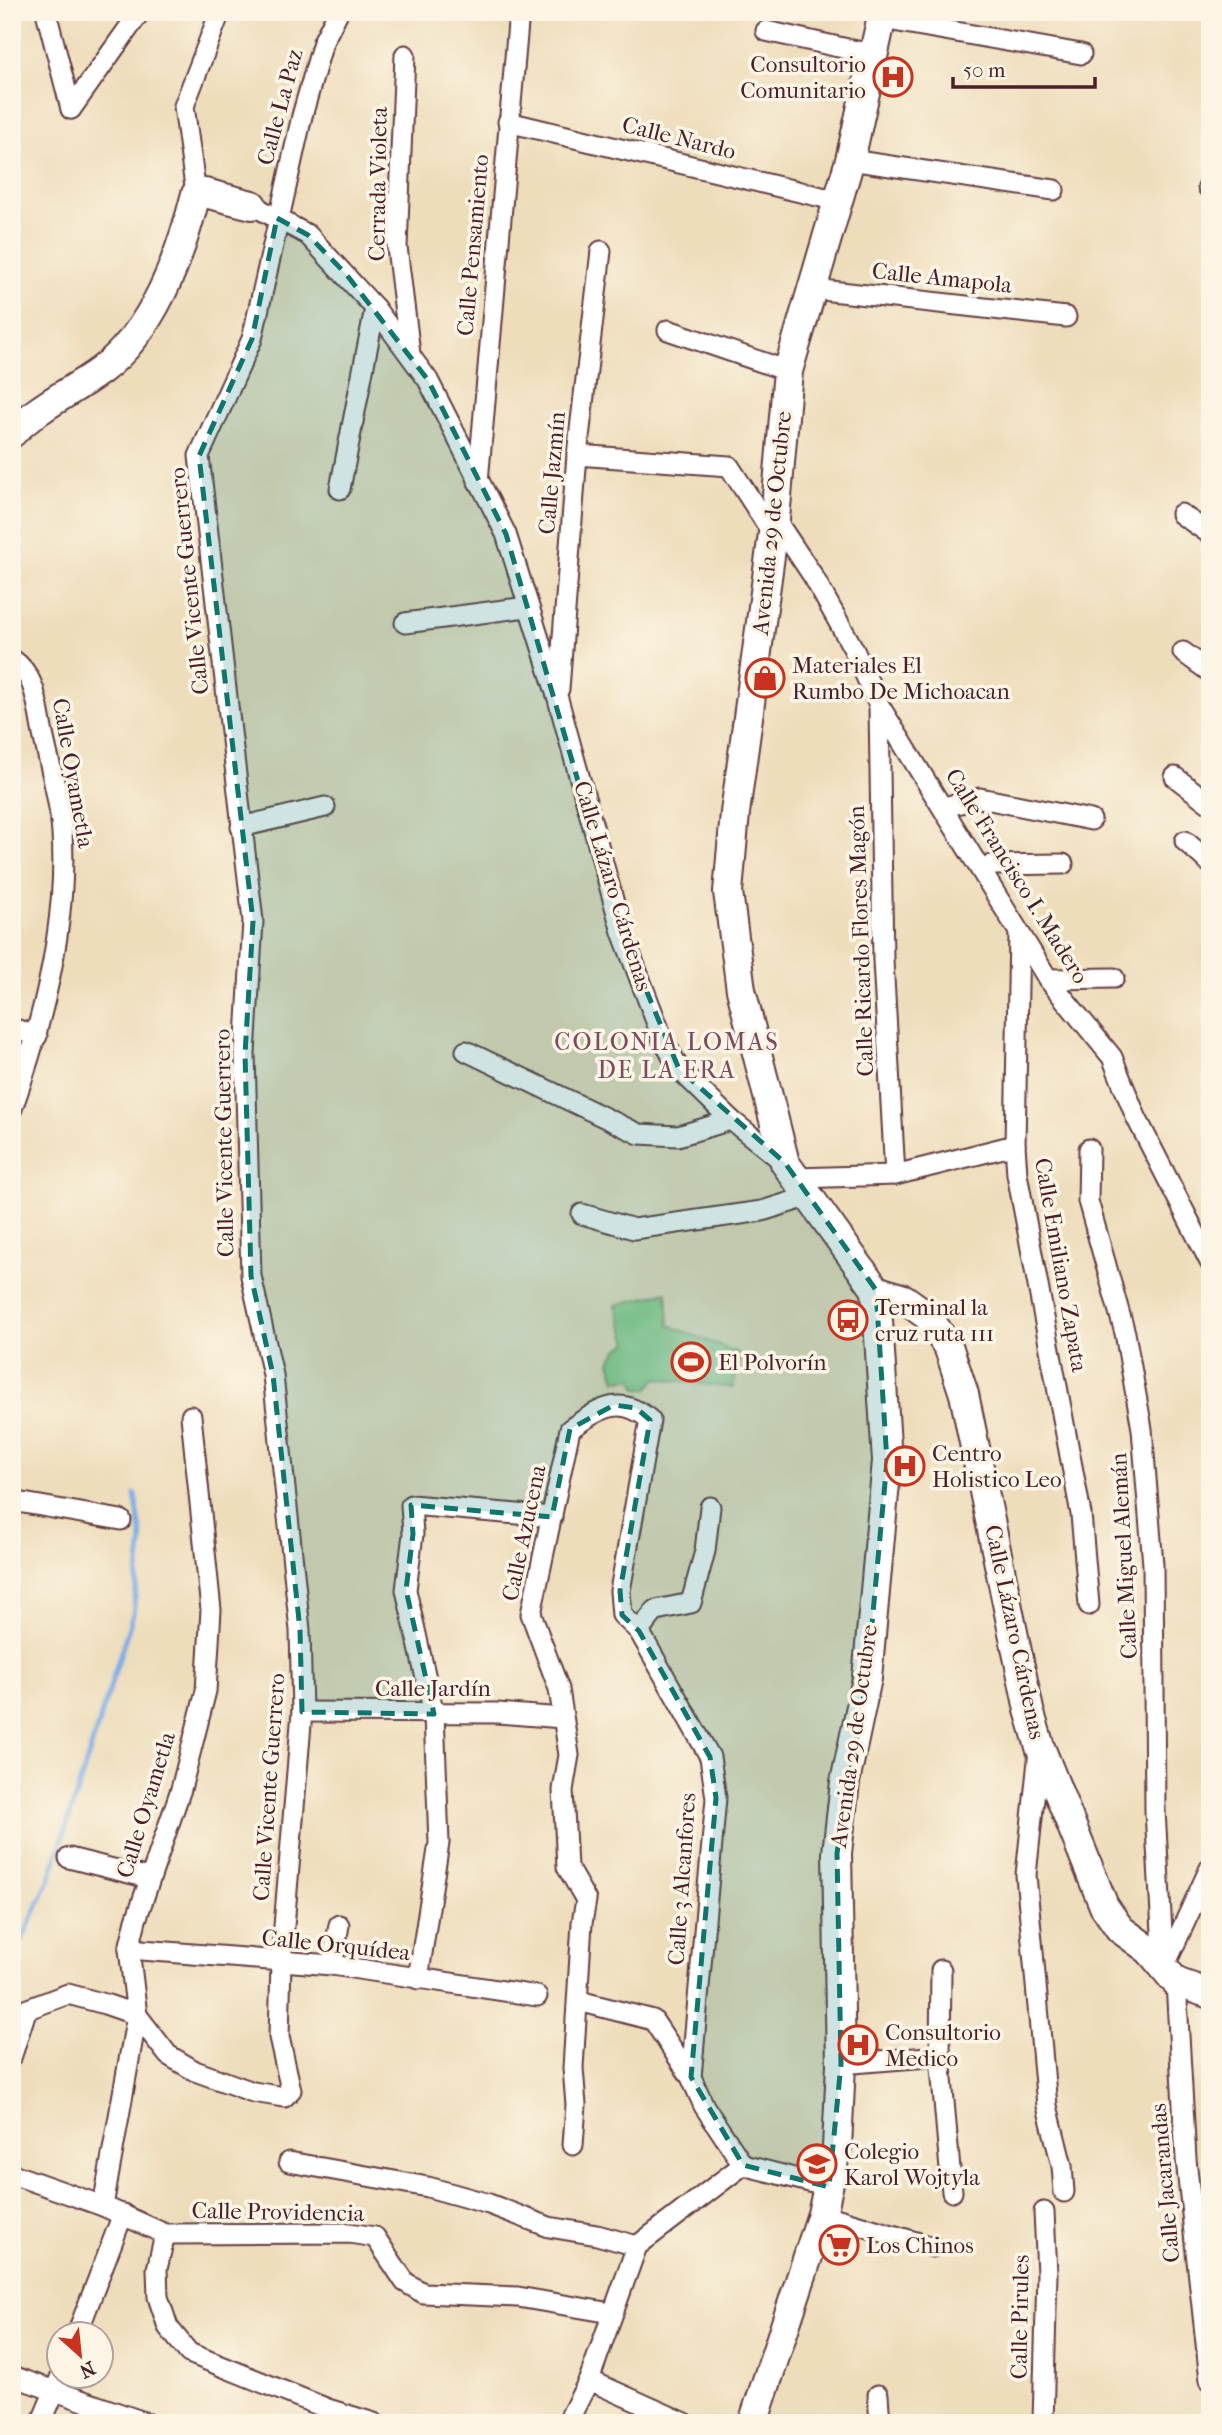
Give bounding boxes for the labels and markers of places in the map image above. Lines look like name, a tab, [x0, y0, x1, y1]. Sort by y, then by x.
place label: Consultorio Comunitario	[740, 51, 866, 104]
hospital icon: Consultorio Comunitario	[872, 56, 914, 98]
place label: Materiales El Rumbo De Michoacan	[792, 652, 1010, 705]
shop icon: Materiales El Rumbo De Michoacan	[744, 657, 786, 699]
place label: Terminal la cruz ruta 111	[875, 1294, 994, 1347]
bus stop icon: Terminal la cruz ruta 111	[827, 1299, 869, 1341]
sports icon: El Polvorín	[670, 1341, 712, 1383]
place label: El Polvorín	[718, 1349, 827, 1376]
place label: Centro Holistico Leo	[932, 1440, 1062, 1493]
hospital icon: Centro Holistico Leo	[884, 1445, 926, 1487]
place label: Consultorio Medico	[885, 2019, 1001, 2072]
hospital icon: Consultorio Medico	[837, 2024, 879, 2066]
place label: Colegio Karol Wojtyla	[844, 2138, 980, 2191]
school or university icon: Colegio Karol Wojtyla	[796, 2143, 838, 2185]
supermarket icon: Los Chinos	[818, 2224, 860, 2266]
place label: Los Chinos	[866, 2232, 974, 2259]

